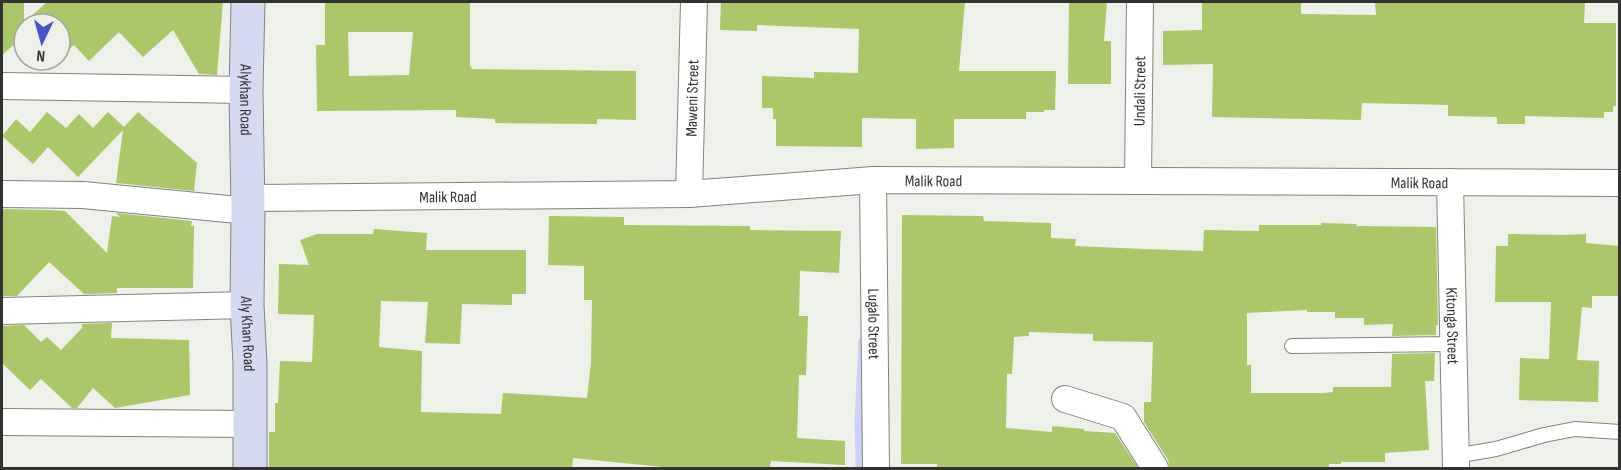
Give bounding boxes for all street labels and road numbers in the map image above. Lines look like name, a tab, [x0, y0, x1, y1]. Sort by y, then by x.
street label: Undali Street	[1131, 56, 1150, 126]
street label: Maweni Street	[682, 59, 704, 137]
street label: Alykhan Road	[235, 63, 255, 136]
street label: Malik Road	[905, 172, 962, 191]
street label: Malik Road	[1391, 174, 1448, 193]
street label: Malik Road	[419, 188, 477, 207]
street label: Kitonga Street	[1441, 287, 1462, 365]
street label: Lugalo Street	[863, 288, 883, 360]
street label: Aly Khan Road	[236, 295, 258, 371]

